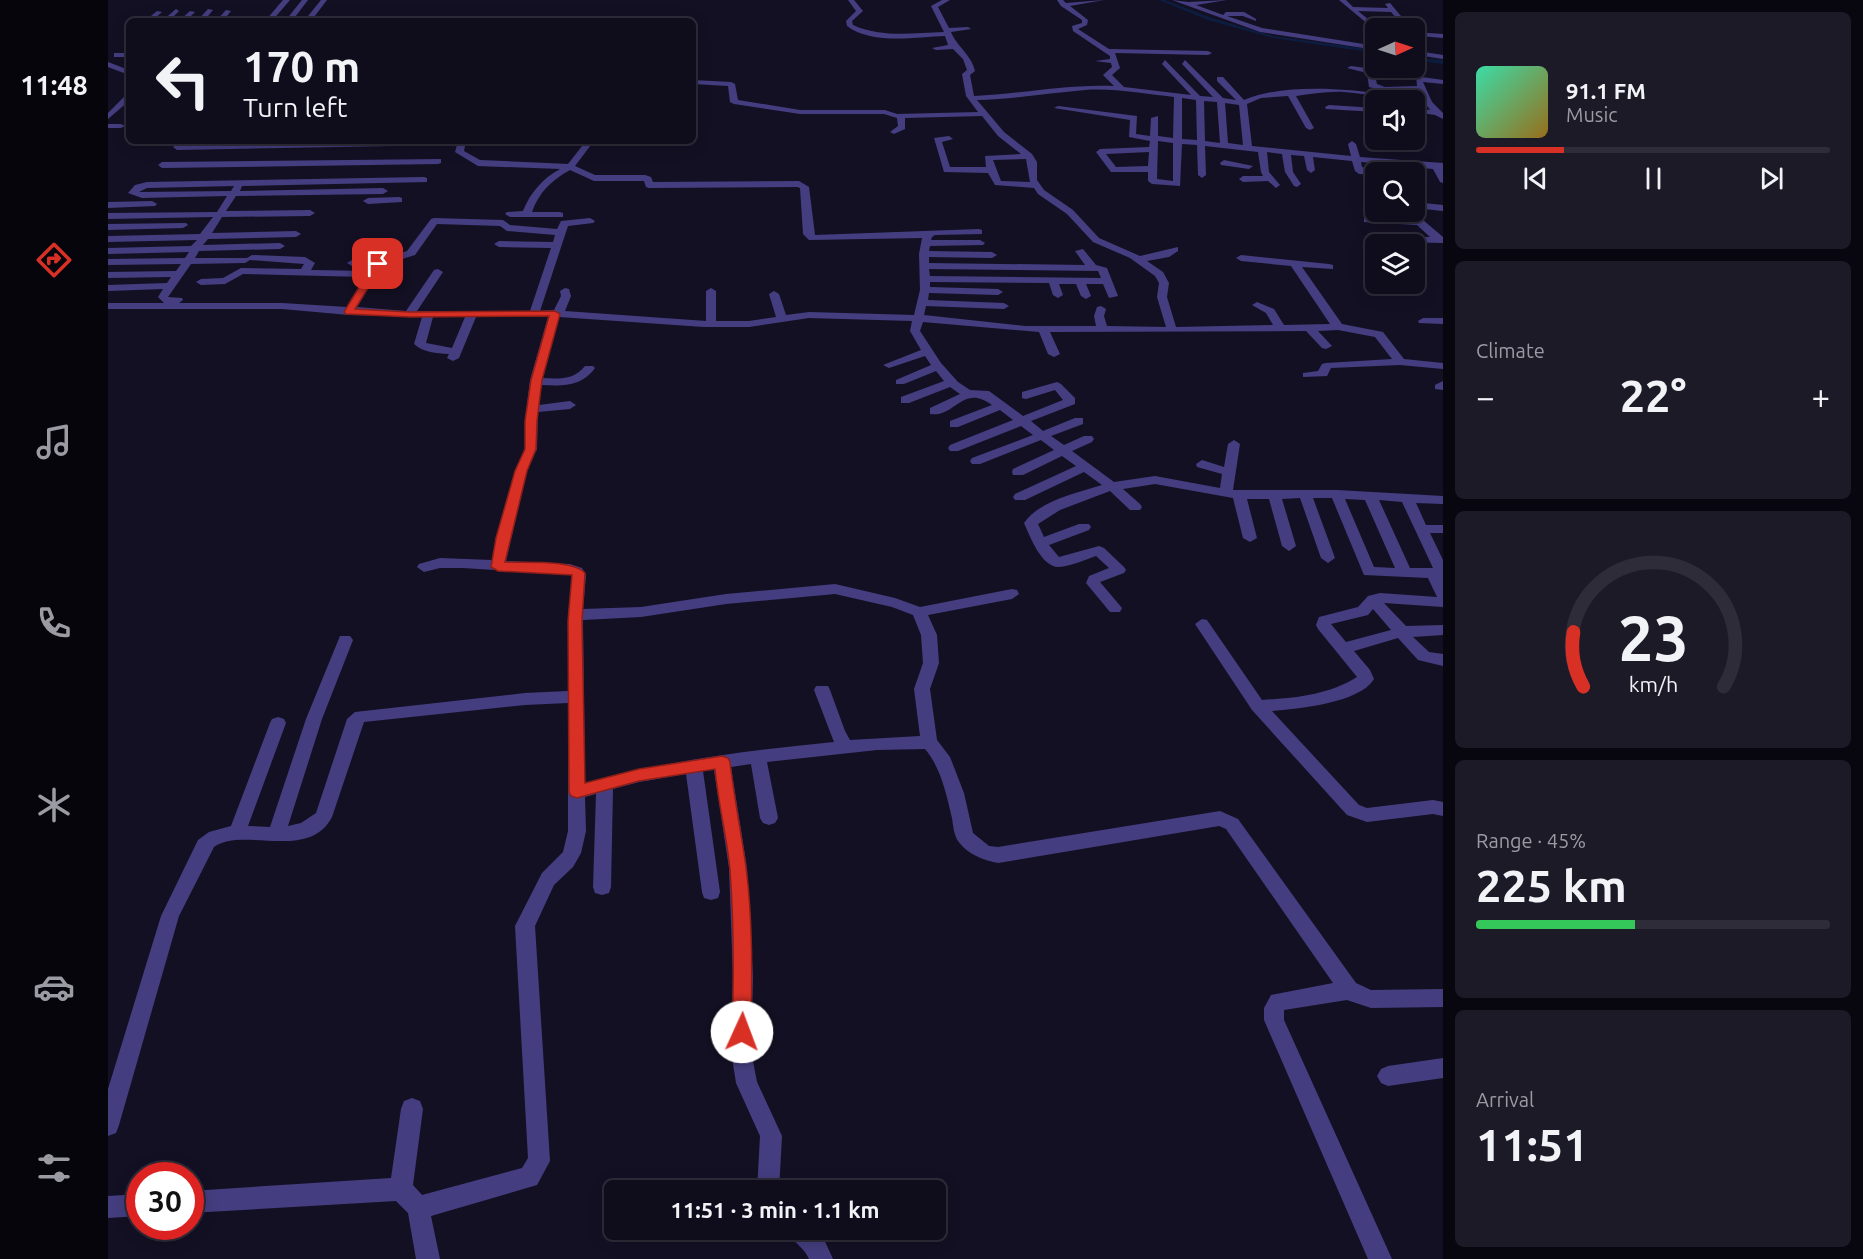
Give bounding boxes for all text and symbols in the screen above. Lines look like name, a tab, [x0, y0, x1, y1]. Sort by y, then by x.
north arrow	[1365, 18, 1425, 78]
map controls	[1365, 18, 1425, 294]
icon: left	[144, 42, 222, 120]
text: 170 m	[243, 43, 360, 90]
text: 11:48	[20, 70, 88, 100]
text: 91.1 FM	[1566, 78, 1646, 103]
button: sound	[1365, 90, 1425, 150]
text: Turn left	[243, 92, 347, 122]
text: Music	[1566, 103, 1618, 126]
button: search	[1365, 162, 1425, 222]
icon: previous	[1519, 162, 1552, 195]
icon: pause	[1637, 162, 1670, 195]
icon: next	[1755, 162, 1788, 195]
button: layers	[1365, 234, 1425, 294]
pin	[352, 238, 403, 289]
icon: directions	[33, 239, 75, 281]
icon: arrive	[361, 247, 394, 280]
text: Climate	[1476, 339, 1545, 362]
text: 22°	[1620, 370, 1686, 421]
text: −	[1476, 378, 1495, 415]
text: +	[1811, 378, 1830, 415]
icon: music	[33, 421, 75, 463]
icon: phone	[33, 602, 75, 644]
text: 23	[1618, 603, 1688, 673]
text: km/h	[1628, 672, 1678, 696]
icon: climate	[33, 784, 75, 826]
text: Range · 45%	[1476, 829, 1586, 852]
text: 225 km	[1476, 860, 1627, 911]
icon: car	[33, 966, 75, 1008]
position arrow	[710, 1000, 774, 1064]
text: Arrival	[1476, 1088, 1534, 1111]
text: 11:51	[1476, 1119, 1589, 1170]
icon: filters	[33, 1147, 75, 1189]
speed limit sign: 30	[126, 1162, 204, 1240]
text: 11:51 · 3 min · 1.1 km	[670, 1197, 880, 1222]

